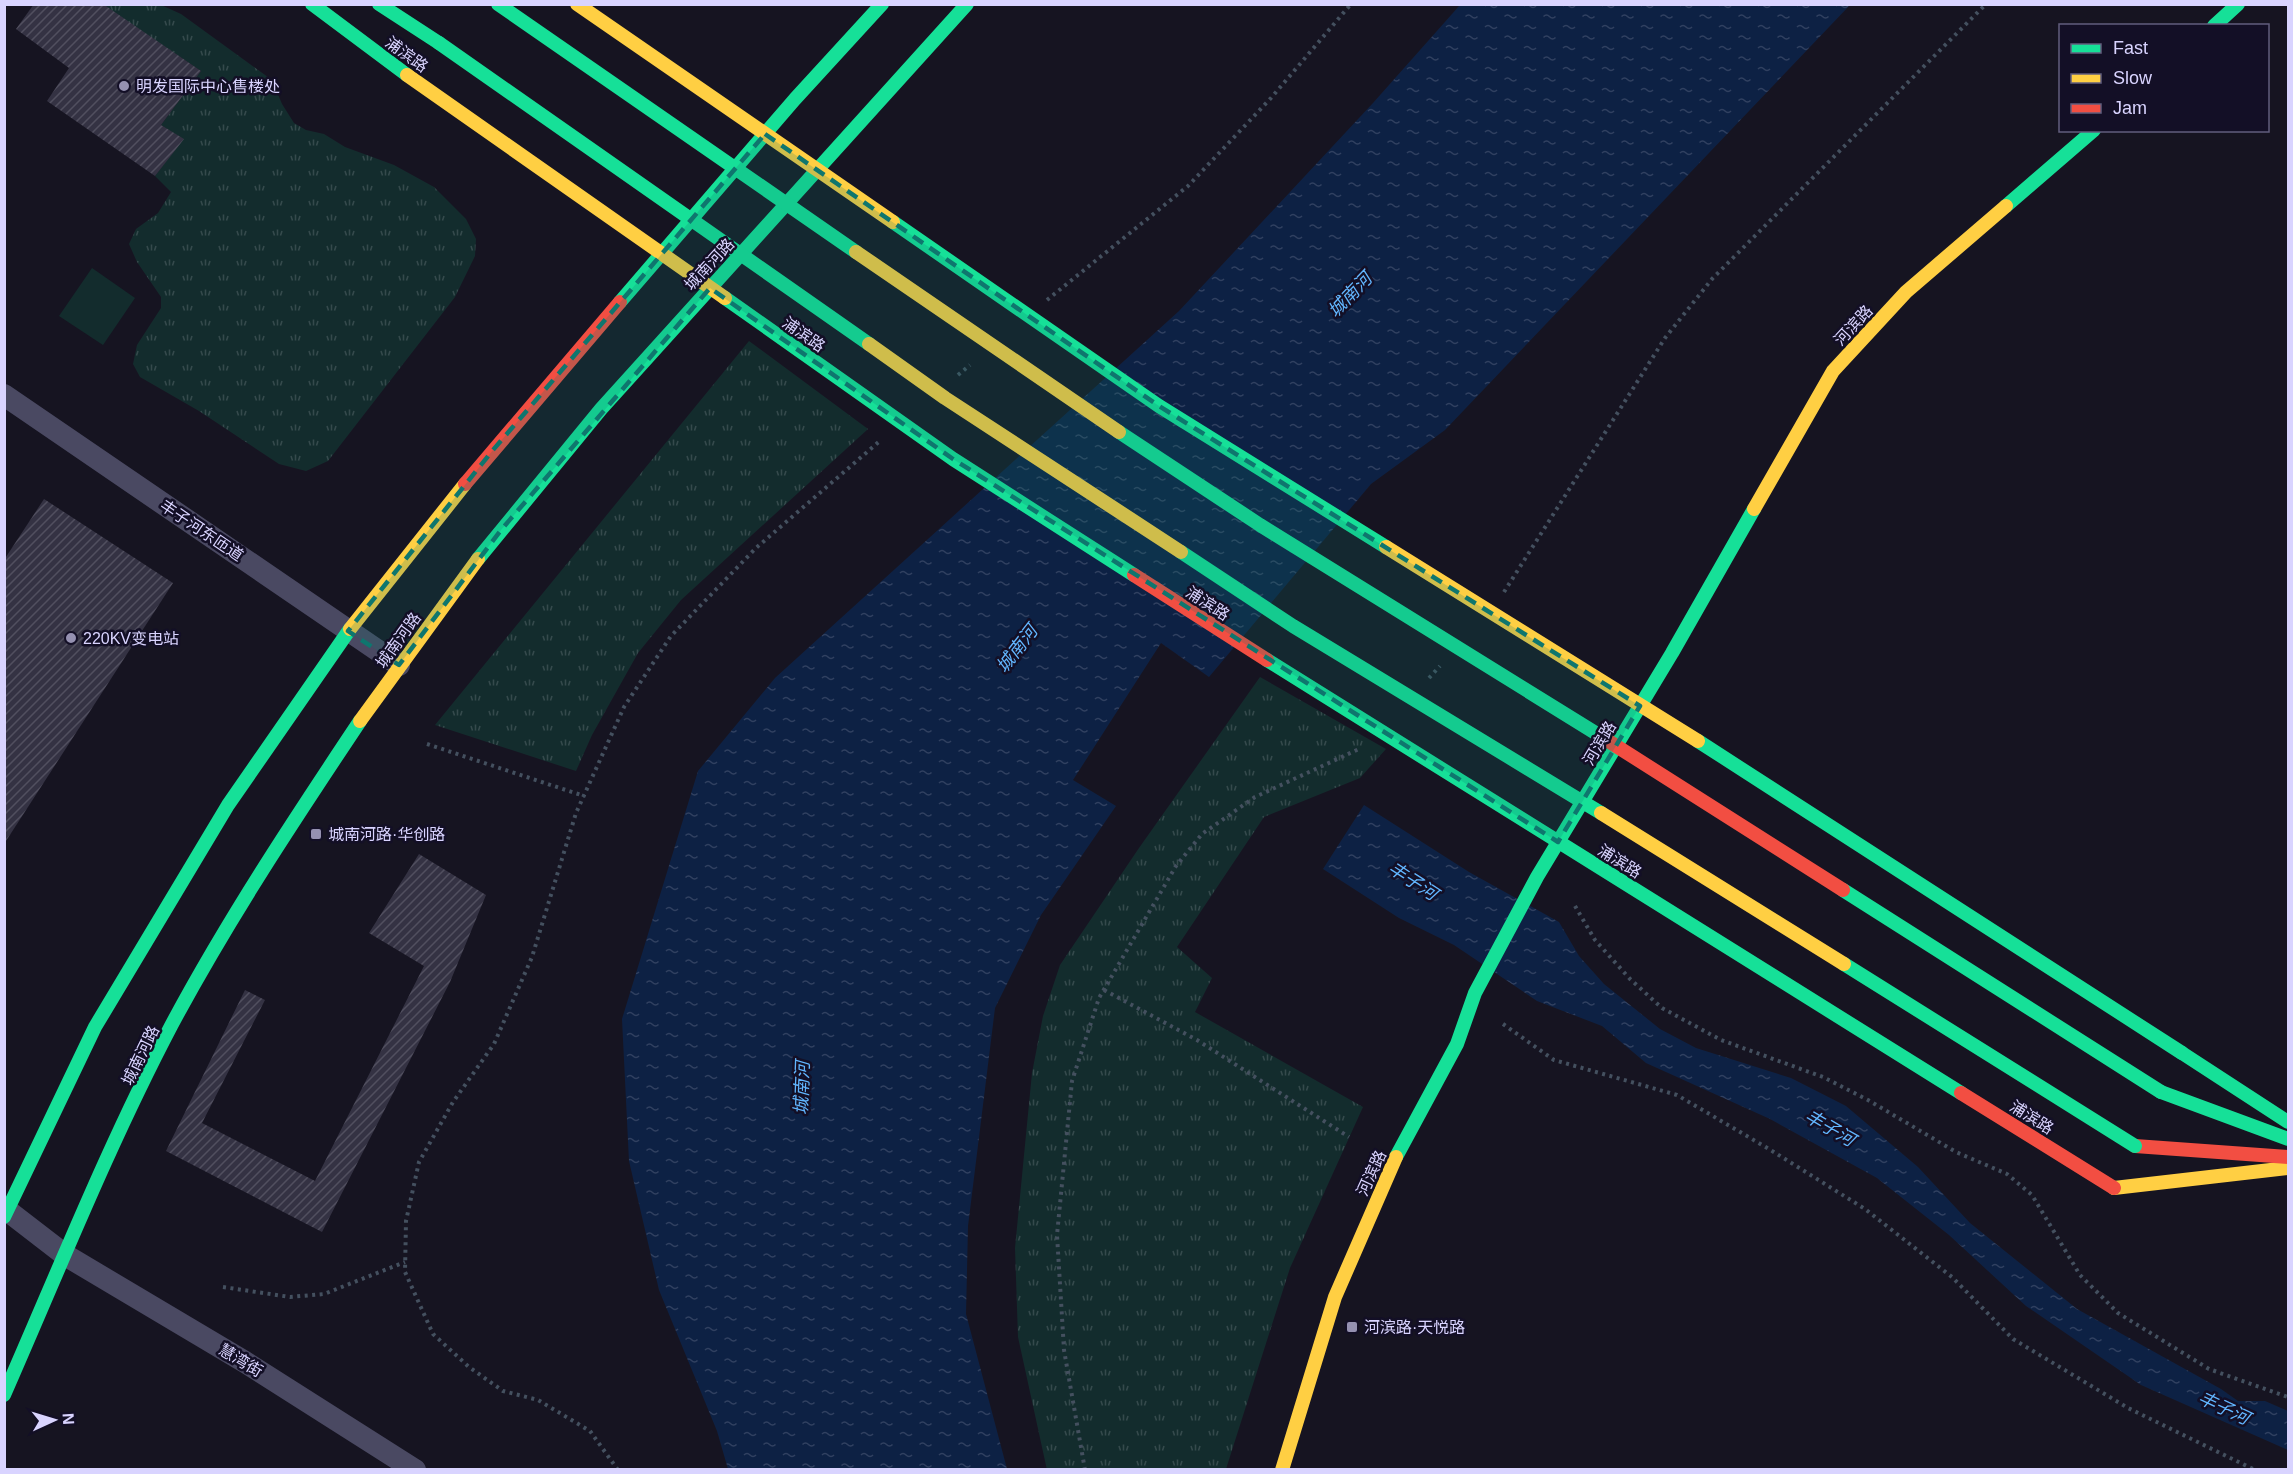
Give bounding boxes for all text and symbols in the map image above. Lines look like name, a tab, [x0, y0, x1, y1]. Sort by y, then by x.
legend	[2059, 24, 2269, 132]
street label: 浦滨路	[382, 33, 431, 75]
text: Fast	[2113, 38, 2148, 58]
text: Slow	[2113, 68, 2153, 88]
place label: 明发国际中心售楼处	[136, 78, 280, 95]
marker: 明发国际中心售楼处	[117, 79, 131, 93]
text: Jam	[2113, 98, 2147, 118]
street label: 城南河路	[681, 235, 737, 294]
water label: 城南河	[1324, 266, 1378, 321]
street label: 河滨路	[1831, 302, 1876, 349]
street label: 浦滨路	[779, 314, 828, 355]
street label: 丰子河东匝道	[157, 497, 246, 564]
street label: 浦滨路	[1183, 583, 1232, 624]
street label: 城南河路	[373, 609, 424, 671]
water label: 城南河	[992, 619, 1043, 676]
place label: 220KV变电站	[83, 630, 179, 647]
marker: 220KV变电站	[64, 631, 78, 645]
street label: 河滨路	[1580, 718, 1619, 768]
place label: 城南河路·华创路	[328, 826, 445, 843]
marker: 城南河路·华创路	[309, 827, 323, 841]
street label: 浦滨路	[1595, 841, 1645, 881]
water label: 丰子河	[1385, 858, 1444, 906]
street label: 城南河路	[119, 1023, 162, 1088]
water label: 城南河	[791, 1058, 813, 1115]
street label: 浦滨路	[2007, 1097, 2057, 1137]
water label: 丰子河	[1802, 1106, 1861, 1152]
street label: 河滨路	[1354, 1148, 1389, 1199]
place label: 河滨路·天悦路	[1364, 1319, 1465, 1336]
marker: 河滨路·天悦路	[1345, 1320, 1359, 1334]
street label: 慧湾街	[216, 1341, 266, 1380]
water label: 丰子河	[2195, 1388, 2255, 1430]
north arrow	[24, 1390, 84, 1450]
text: N	[60, 1413, 77, 1425]

